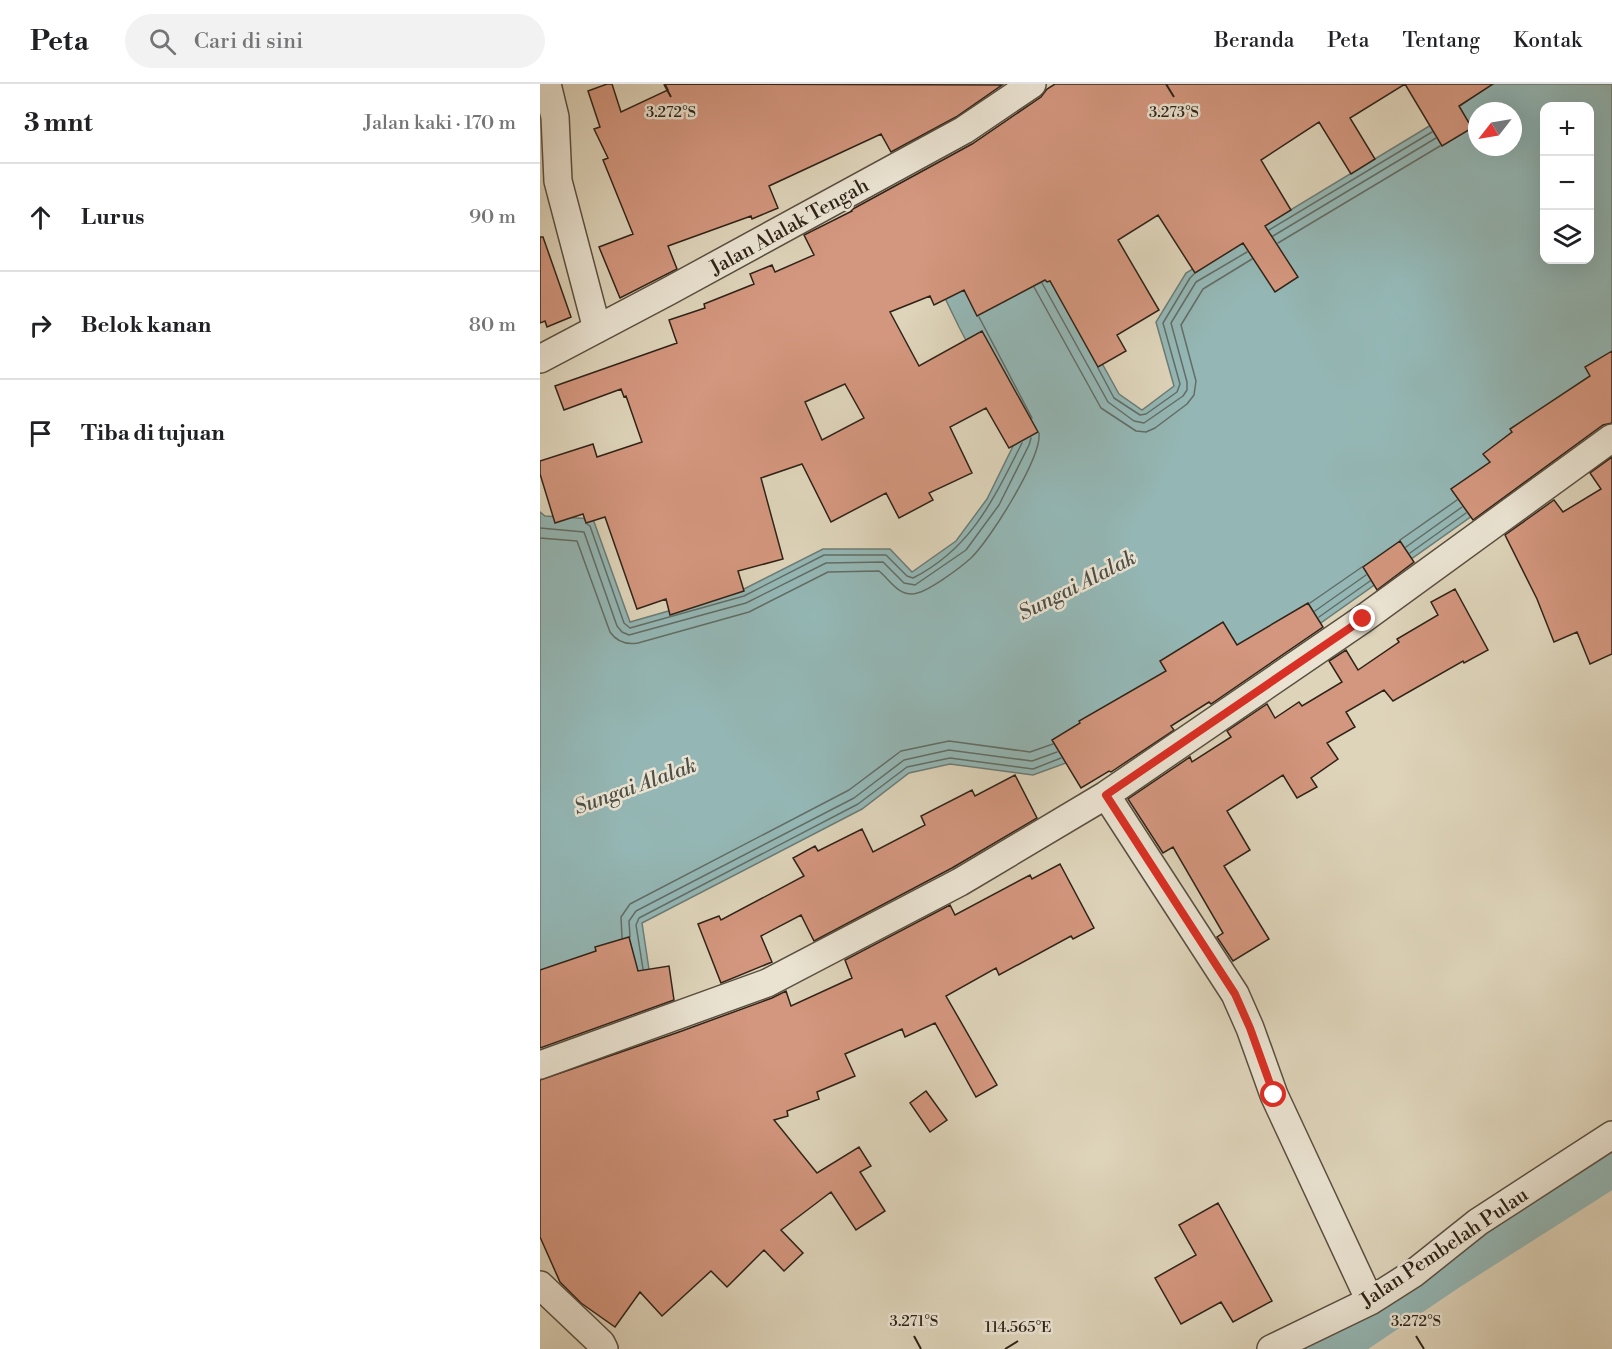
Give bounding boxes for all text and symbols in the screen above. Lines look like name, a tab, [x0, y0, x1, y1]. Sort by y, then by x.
search box	[125, 14, 545, 68]
text: Peta	[30, 24, 89, 59]
icon: search	[146, 25, 179, 58]
text: Cari di sini	[194, 28, 303, 55]
text: Beranda	[1214, 28, 1294, 54]
text: Peta	[1327, 28, 1369, 54]
text: Tentang	[1402, 28, 1480, 54]
text: Kontak	[1513, 28, 1582, 54]
north arrow	[1468, 102, 1522, 156]
map controls	[1540, 102, 1594, 264]
button: +	[1540, 102, 1594, 156]
text: 3.272°S	[646, 103, 696, 122]
text: 3.273°S	[1149, 103, 1199, 122]
text: 3 mnt	[24, 107, 93, 139]
text: Jalan kaki · 170 m	[363, 111, 516, 136]
button: −	[1540, 156, 1594, 210]
street label: Jalan Alalak Tengah	[705, 173, 874, 282]
icon: ahead	[24, 201, 57, 234]
text: Lurus	[81, 204, 144, 231]
text: 90 m	[469, 205, 516, 230]
button: layers	[1540, 210, 1594, 264]
icon: right	[24, 309, 57, 342]
text: Belok kanan	[81, 312, 211, 339]
text: 80 m	[469, 313, 516, 338]
icon: arrive	[24, 417, 57, 450]
text: Tiba di tujuan	[81, 420, 225, 447]
water label: Sungai Alalak	[1014, 545, 1141, 627]
route end	[1349, 605, 1375, 631]
water label: Sungai Alalak	[570, 753, 700, 821]
route start	[1260, 1081, 1286, 1107]
street label: Jalan Pembelah Pulau	[1355, 1182, 1534, 1314]
text: 3.271°S	[890, 1312, 938, 1331]
text: 3.272°S	[1391, 1312, 1441, 1331]
text: 114.565°E	[985, 1318, 1051, 1337]

